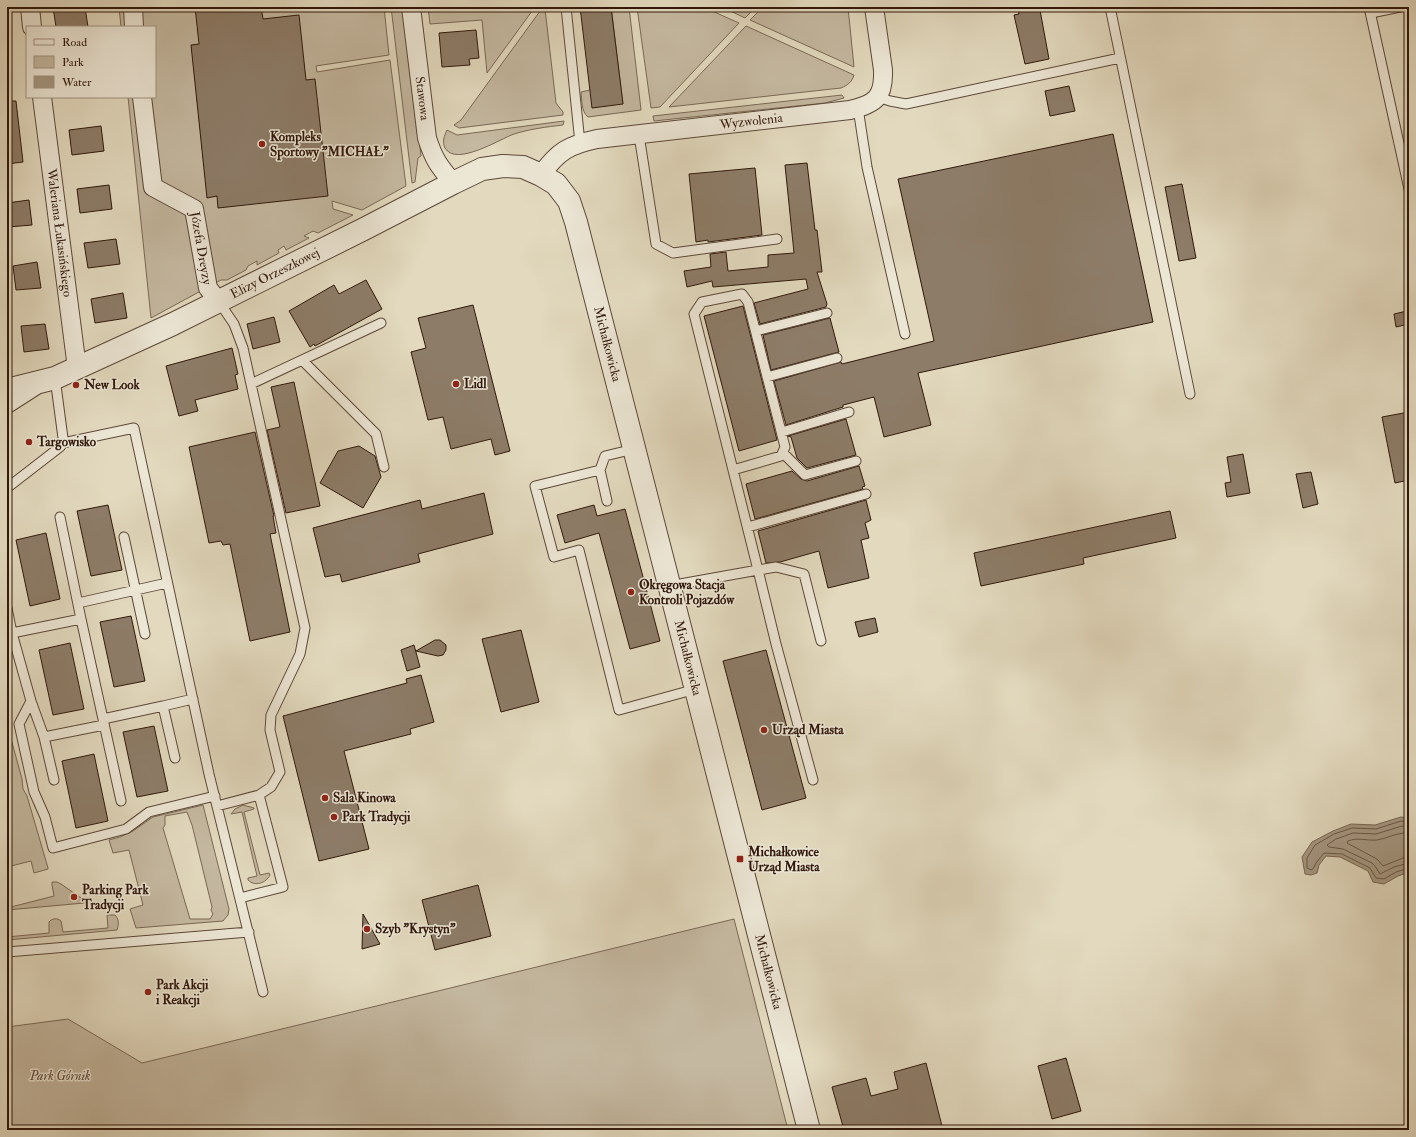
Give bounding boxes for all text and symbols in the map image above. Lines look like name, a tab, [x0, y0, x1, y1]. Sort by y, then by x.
legend	[26, 26, 156, 98]
text: Road	[62, 35, 87, 50]
text: Park	[62, 55, 84, 70]
text: Water	[61, 75, 92, 90]
street label: Stawowa	[412, 75, 433, 122]
street label: Wyzwolenia	[718, 110, 784, 133]
place label: Kompleks Sportowy "MICHAŁ"	[270, 129, 389, 161]
marker: Kompleks Sportowy "MICHAŁ"	[257, 139, 267, 149]
street label: Waleriana Łukasińskiego	[43, 167, 76, 298]
street label: Józefa Dreyzy	[186, 209, 215, 286]
street label: Elizy Orzeszkowej	[228, 244, 322, 302]
street label: Michałkowicka	[590, 305, 625, 384]
place label: Lidl	[464, 376, 487, 392]
place label: New Look	[83, 377, 140, 393]
marker: Lidl	[451, 379, 461, 389]
marker: New Look	[71, 380, 81, 390]
place label: Targowisko	[36, 434, 97, 451]
marker: Targowisko	[24, 437, 34, 447]
place label: Okręgowa Stacja Kontroli Pojazdów	[639, 577, 735, 608]
marker: Okręgowa Stacja Kontroli Pojazdów	[626, 587, 636, 597]
street label: Michałkowicka	[671, 619, 705, 698]
place label: Urząd Miasta	[772, 722, 844, 738]
marker: Urząd Miasta	[759, 725, 769, 735]
place label: Sala Kinowa	[333, 790, 396, 806]
marker: Sala Kinowa	[320, 793, 330, 803]
place label: Park Tradycji	[342, 809, 411, 826]
marker: Park Tradycji	[329, 812, 339, 822]
place label: Michałkowice Urząd Miasta	[747, 844, 820, 875]
marker: Michałkowice Urząd Miasta	[735, 854, 745, 864]
place label: Parking Park Tradycji	[81, 882, 149, 914]
marker: Parking Park Tradycji	[69, 892, 79, 902]
place label: Szyb "Krystyn"	[375, 921, 456, 938]
marker: Szyb "Krystyn"	[362, 924, 372, 934]
street label: Michałkowicka	[751, 932, 786, 1012]
place label: Park Akcji i Reakcji	[155, 977, 209, 1008]
marker: Park Akcji i Reakcji	[143, 987, 153, 997]
park label: Park Górnik	[29, 1068, 90, 1084]

